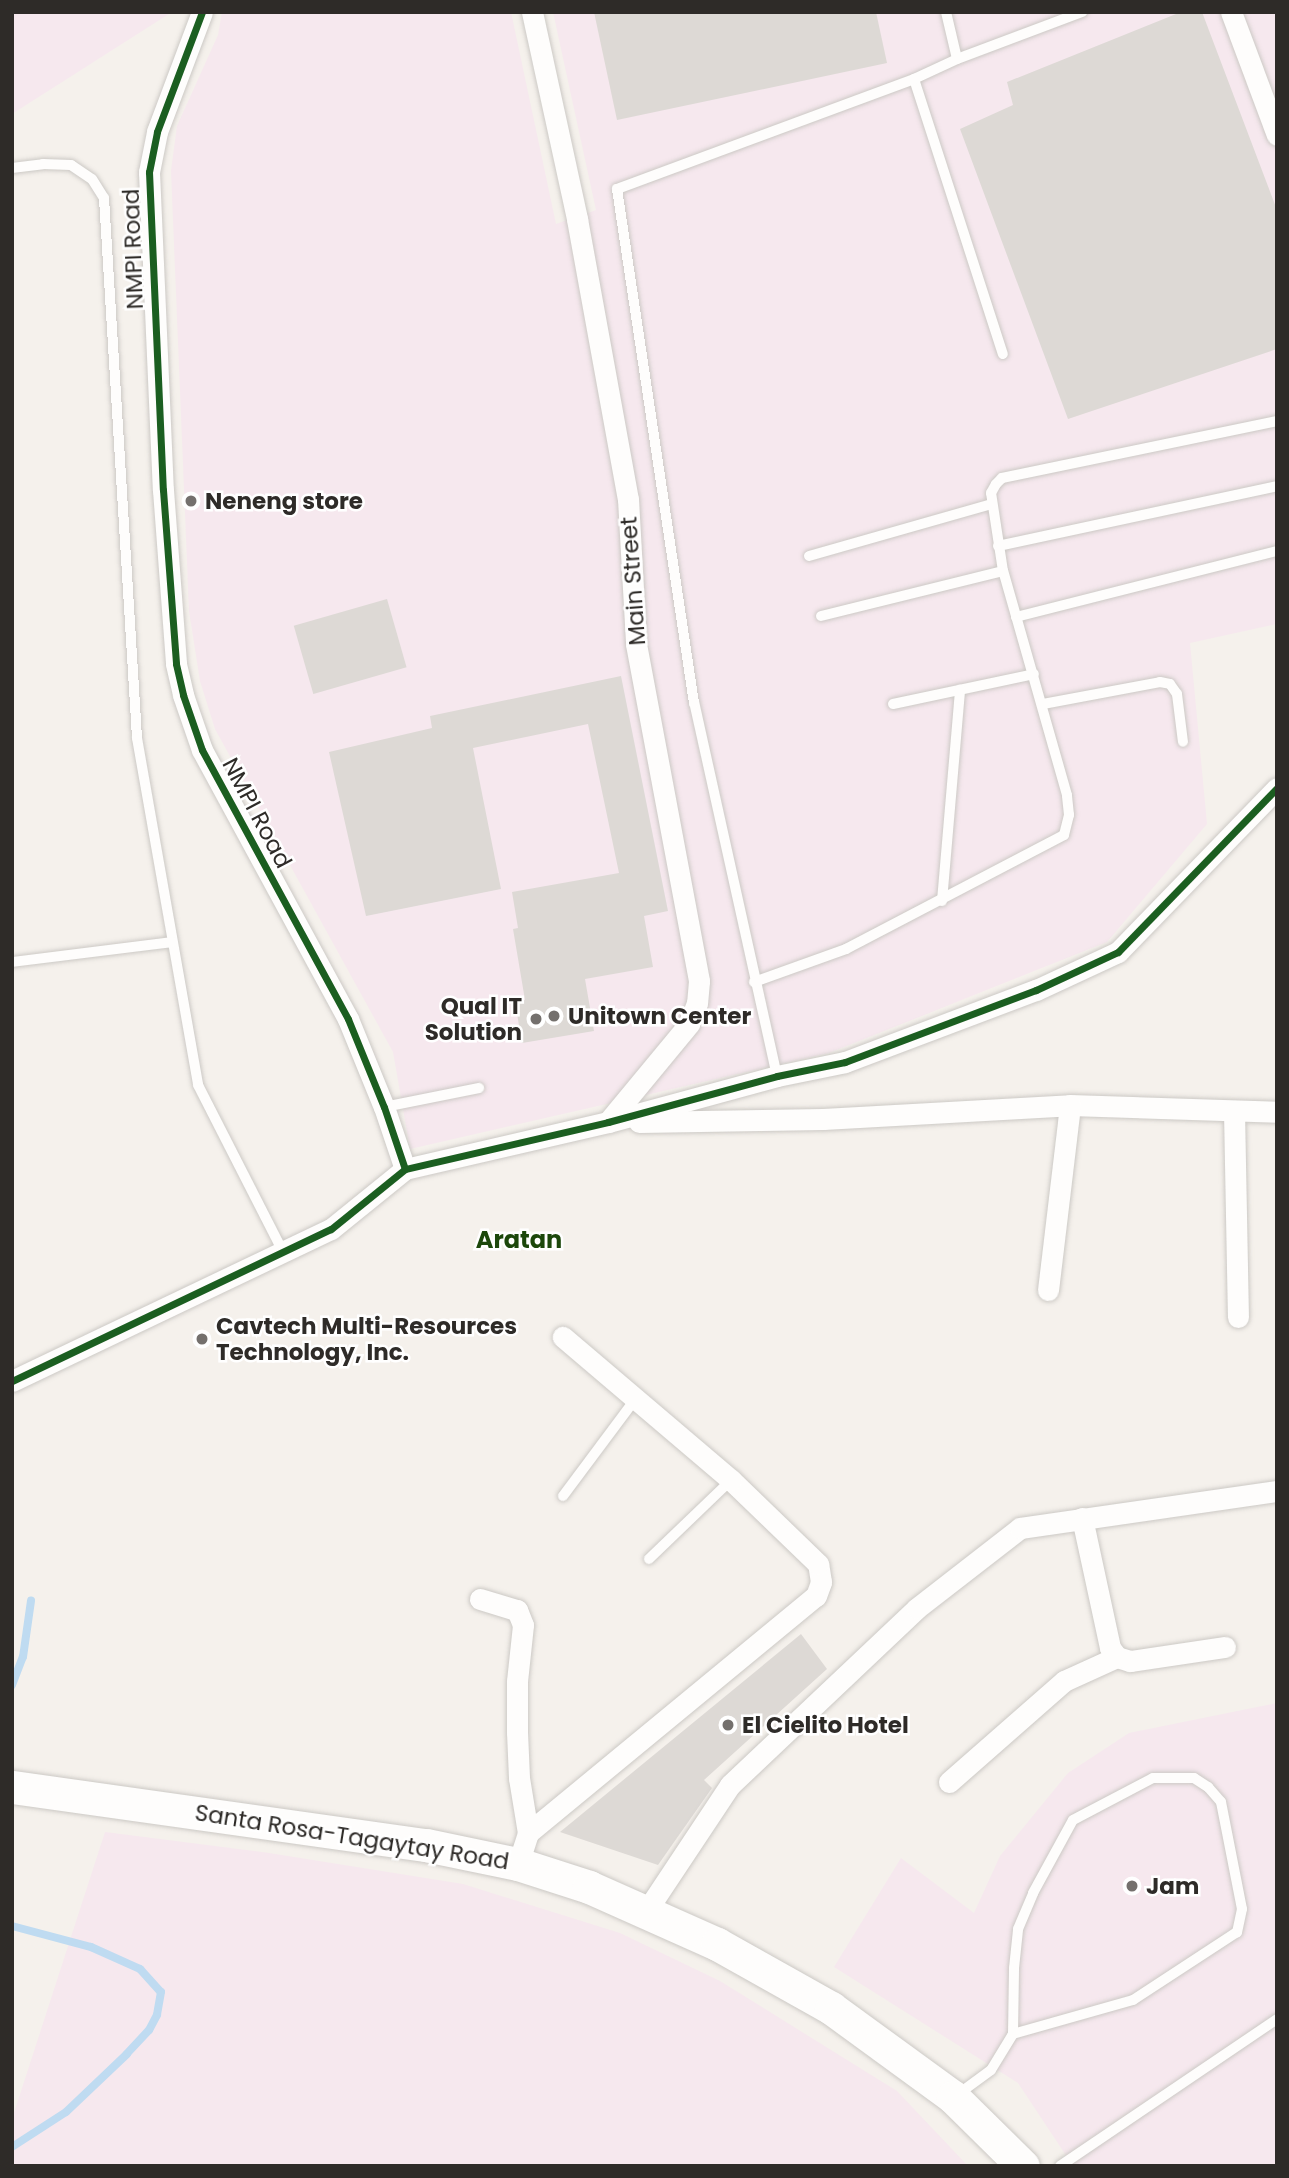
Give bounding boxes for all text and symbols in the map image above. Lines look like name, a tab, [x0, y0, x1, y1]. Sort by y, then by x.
street label: NMPI Road	[117, 188, 149, 310]
place label: Neneng store	[205, 487, 363, 515]
marker: Neneng store	[183, 493, 199, 509]
street label: Main Street	[615, 516, 651, 646]
street label: NMPI Road	[216, 753, 298, 873]
place label: Qual IT Solution	[425, 992, 522, 1046]
place label: Unitown Center	[568, 1002, 751, 1030]
marker: Unitown Center	[546, 1008, 562, 1024]
marker: Qual IT Solution	[528, 1011, 544, 1027]
district label: Aratan	[476, 1226, 562, 1254]
place label: Cavtech Multi-Resources Technology, Inc.	[216, 1312, 517, 1366]
marker: Cavtech Multi-Resources Technology, Inc.	[194, 1331, 210, 1347]
place label: El Cielito Hotel	[742, 1711, 909, 1739]
marker: El Cielito Hotel	[720, 1717, 736, 1733]
street label: Santa Rosa-Tagaytay Road	[193, 1799, 511, 1875]
place label: Jam	[1146, 1872, 1199, 1900]
marker: Jam	[1124, 1878, 1140, 1894]

